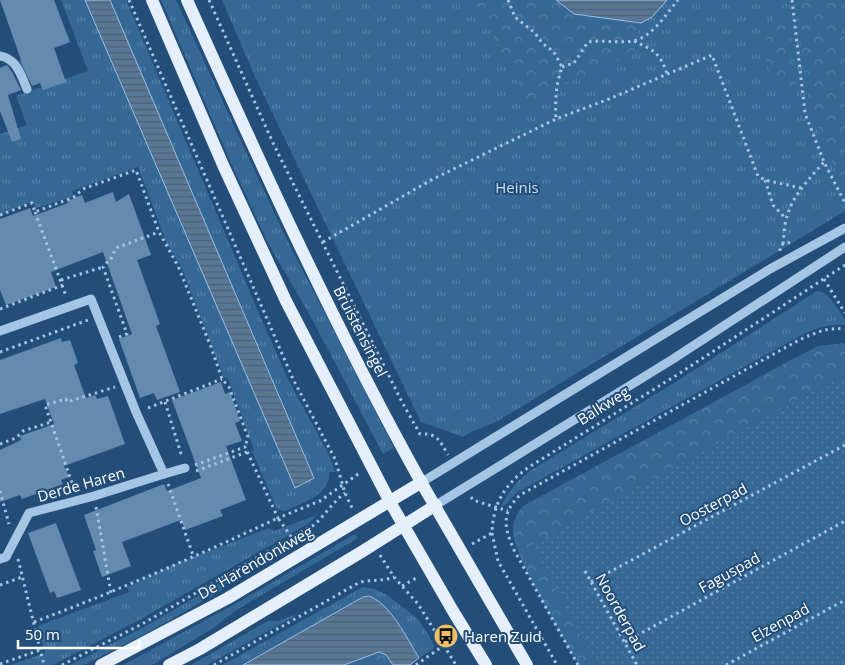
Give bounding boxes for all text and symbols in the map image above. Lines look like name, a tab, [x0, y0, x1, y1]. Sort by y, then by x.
park label: Heinis	[495, 177, 539, 197]
street label: Bruistensingel	[330, 282, 392, 380]
street label: Balkweg	[573, 381, 633, 429]
street label: Derde Haren	[35, 462, 127, 506]
street label: Oosterpad	[675, 478, 751, 530]
street label: De Harendonkweg	[194, 521, 316, 603]
street label: Faguspad	[695, 547, 763, 597]
street label: Noorderpad	[591, 570, 651, 654]
street label: Elzenpad	[747, 598, 813, 646]
scale bar	[18, 618, 139, 650]
bus stop icon: Haren Zuid	[433, 623, 459, 649]
text: 50 m	[25, 624, 60, 644]
place label: Haren Zuid	[464, 626, 542, 646]

